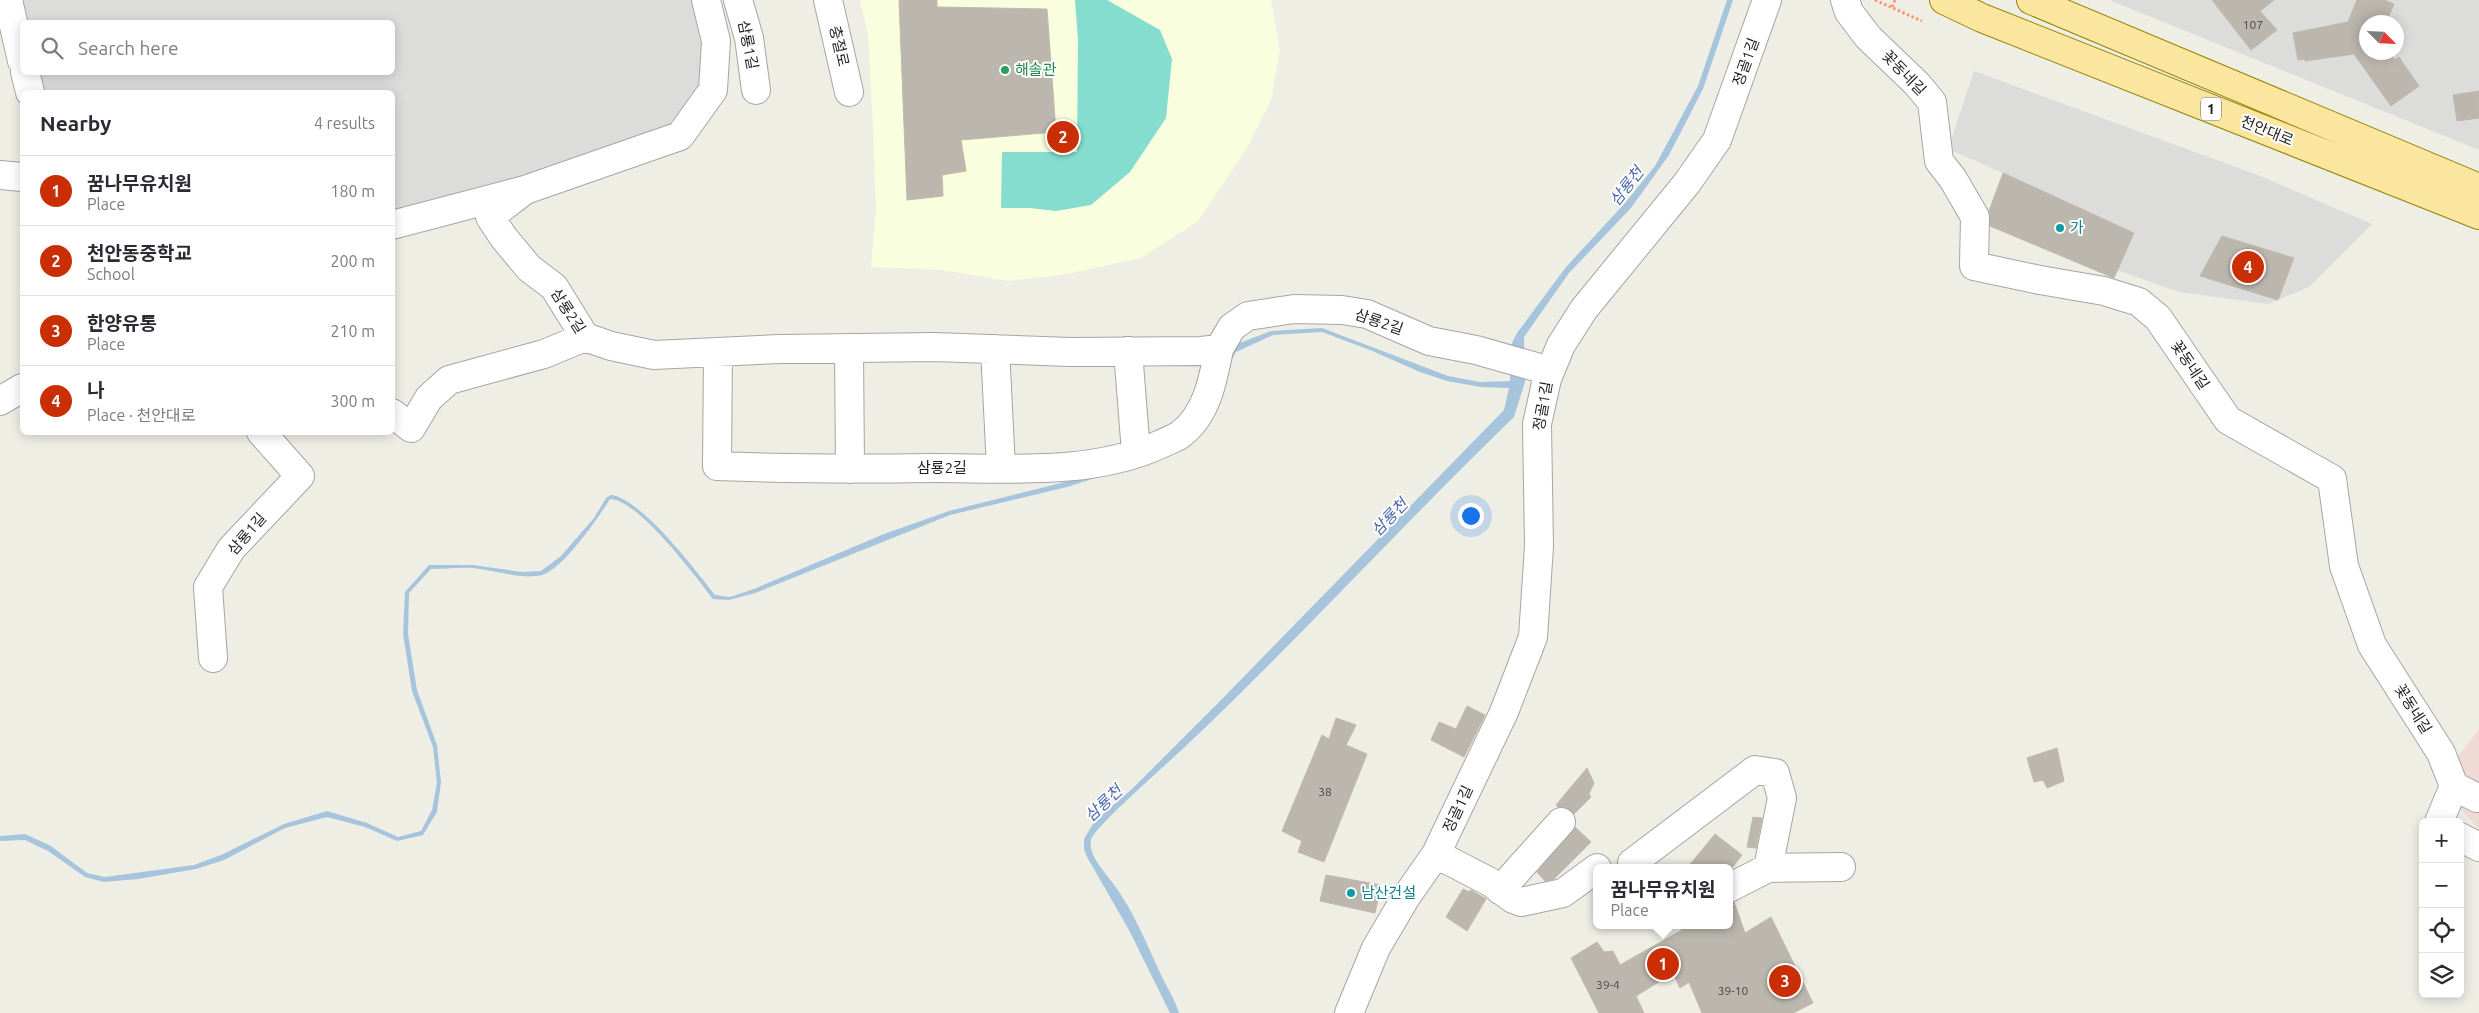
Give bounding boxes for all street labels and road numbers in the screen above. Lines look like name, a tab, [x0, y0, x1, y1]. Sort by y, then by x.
street label: 삼룡1길	[735, 19, 762, 71]
street label: 충절로	[827, 24, 852, 68]
street label: 정골1길	[1729, 35, 1762, 88]
street label: 꽃동네길	[1879, 47, 1930, 98]
road number: 1	[2201, 98, 2221, 120]
street label: 천안대로	[2238, 112, 2296, 149]
street label: 삼룡2길	[548, 285, 589, 336]
street label: 삼룡2길	[1353, 305, 1406, 338]
street label: 꽃동네길	[2168, 337, 2213, 392]
street label: 정골1길	[1530, 380, 1555, 432]
street label: 삼룡2길	[917, 459, 967, 476]
street label: 삼룡1길	[224, 509, 269, 558]
street label: 꽃동네길	[2392, 681, 2435, 737]
street label: 정골1길	[1439, 783, 1476, 835]

